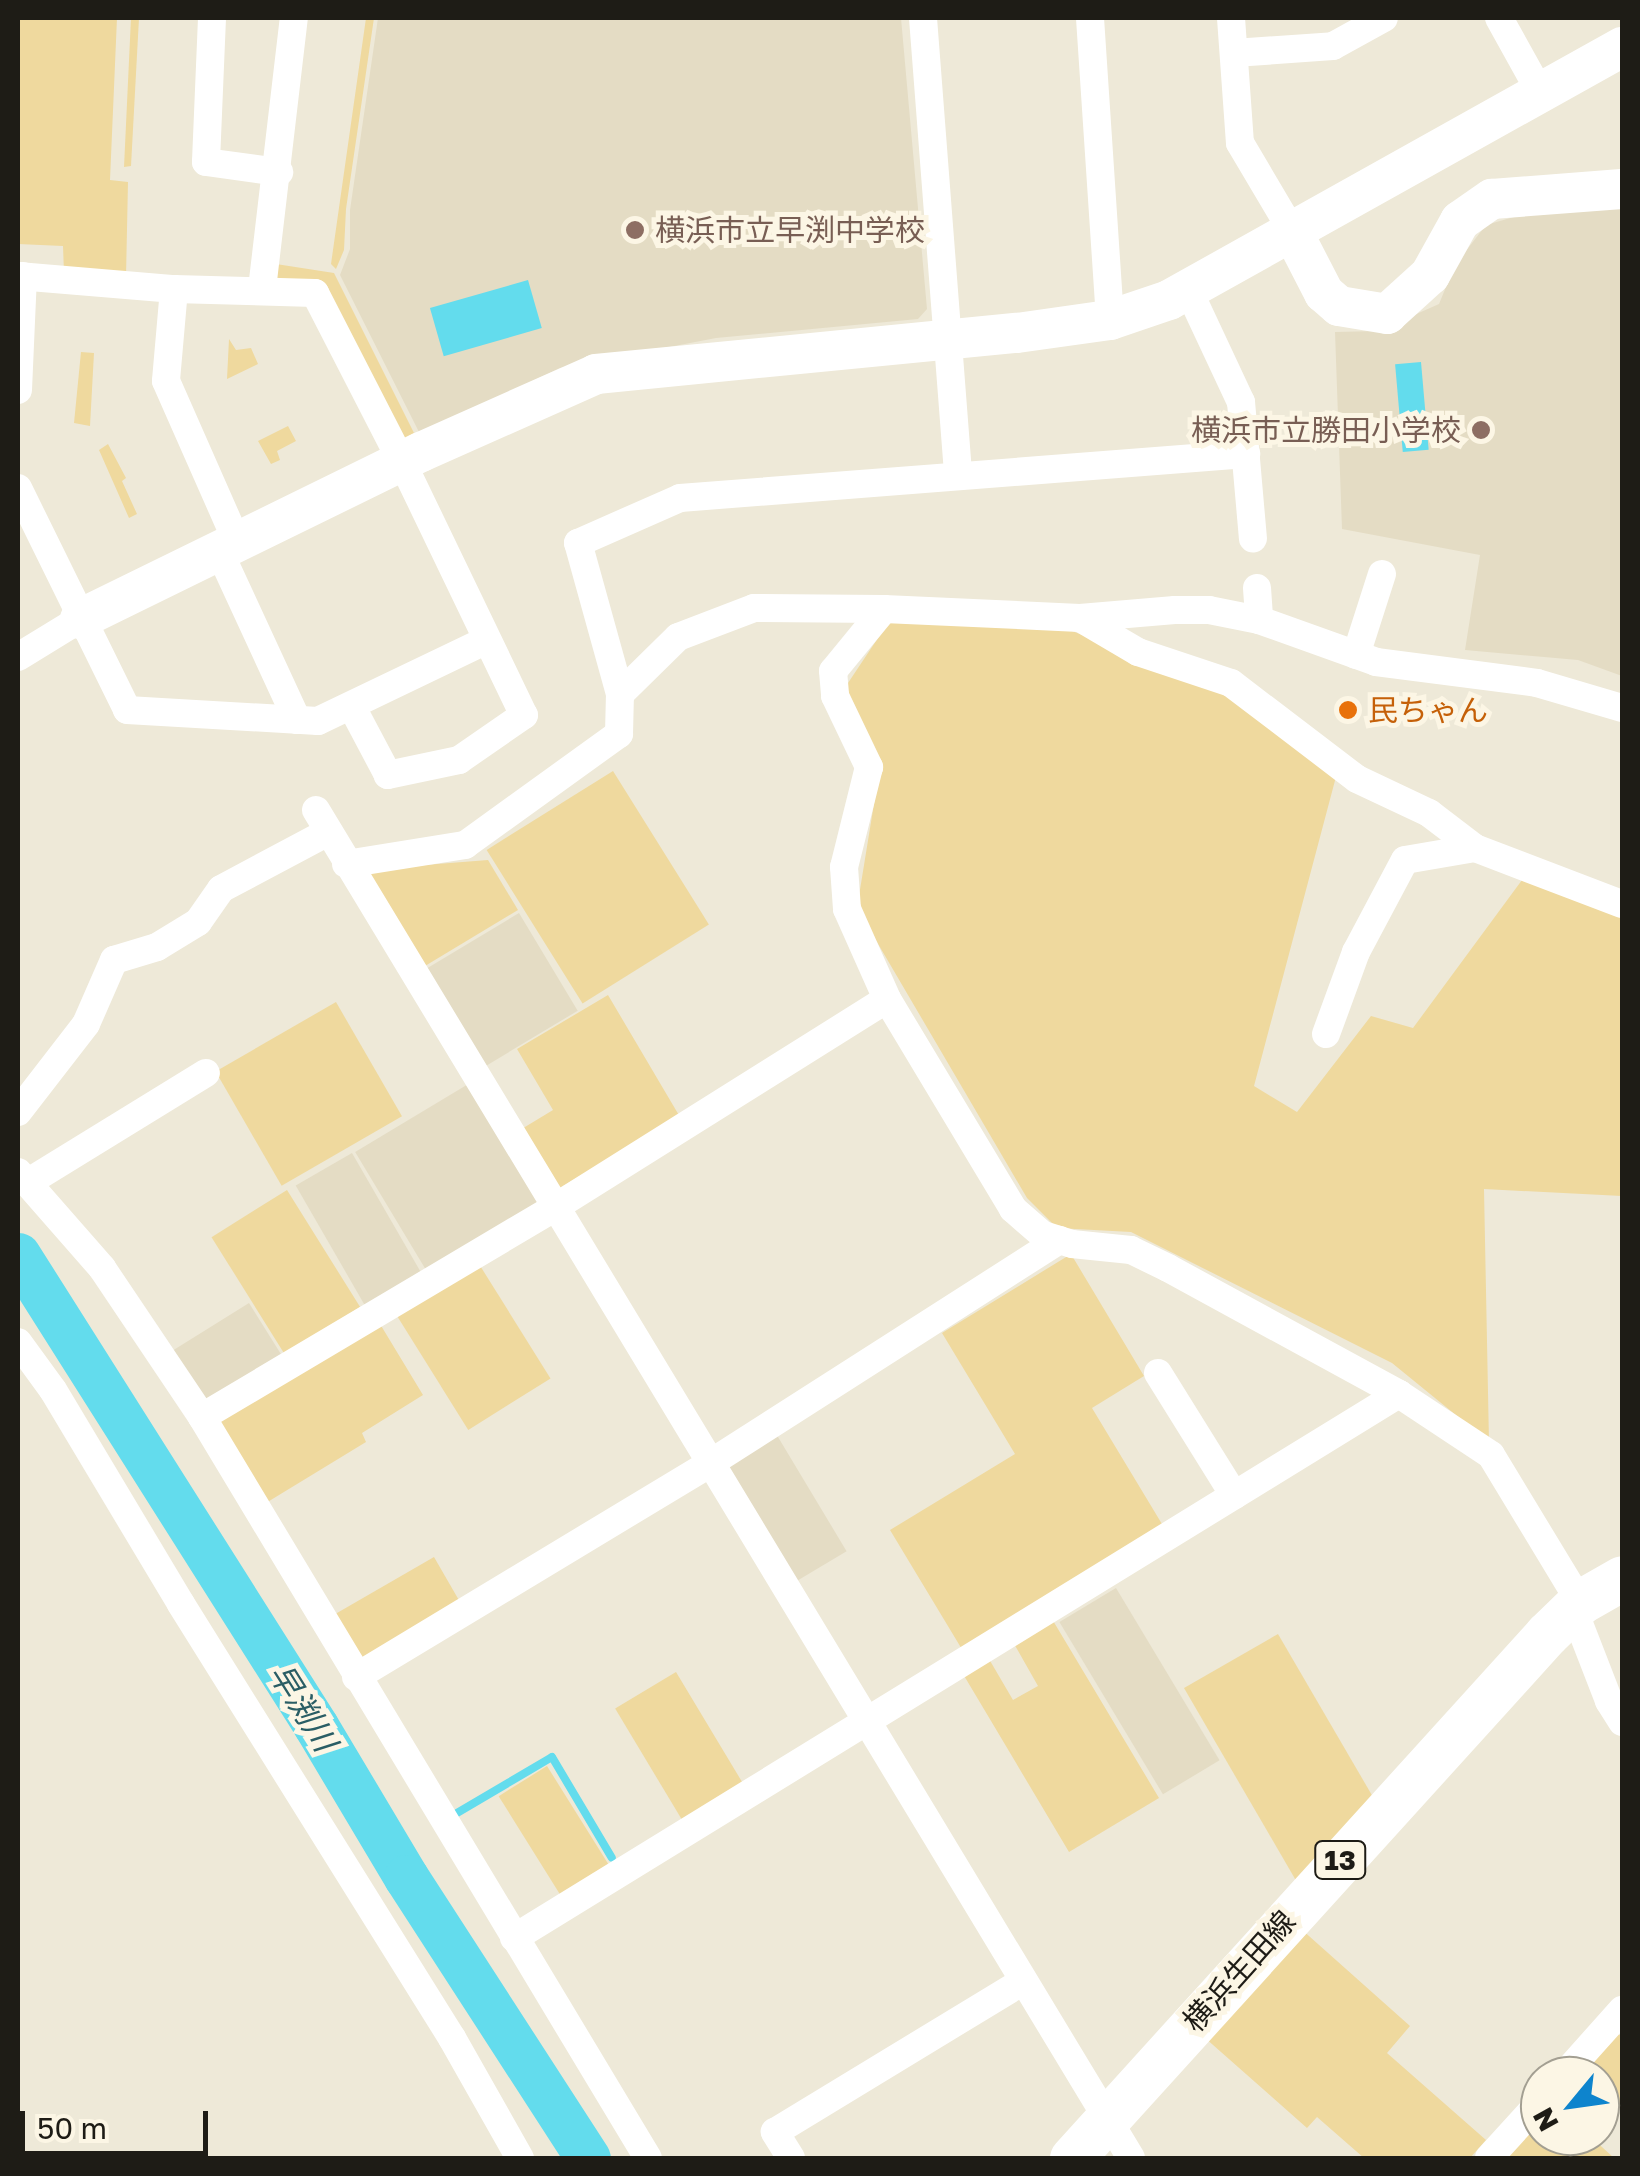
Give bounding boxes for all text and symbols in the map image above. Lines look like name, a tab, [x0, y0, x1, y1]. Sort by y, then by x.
place label: 横浜市立早渕中学校	[655, 212, 925, 248]
marker: 横浜市立早渕中学校	[624, 219, 646, 241]
place label: 横浜市立勝田小学校	[1191, 412, 1461, 448]
marker: 横浜市立勝田小学校	[1470, 419, 1492, 441]
place label: 民ちゃん	[1368, 692, 1488, 728]
marker: 民ちゃん	[1337, 699, 1359, 721]
water label: 早渕川	[261, 1656, 345, 1758]
road number: 13	[1312, 1837, 1368, 1883]
street label: 横浜生田線	[1175, 1903, 1303, 2039]
north arrow	[1520, 2056, 1620, 2156]
scale bar	[25, 2091, 212, 2153]
text: N	[1525, 2103, 1565, 2137]
text: 50 m	[37, 2110, 107, 2146]

